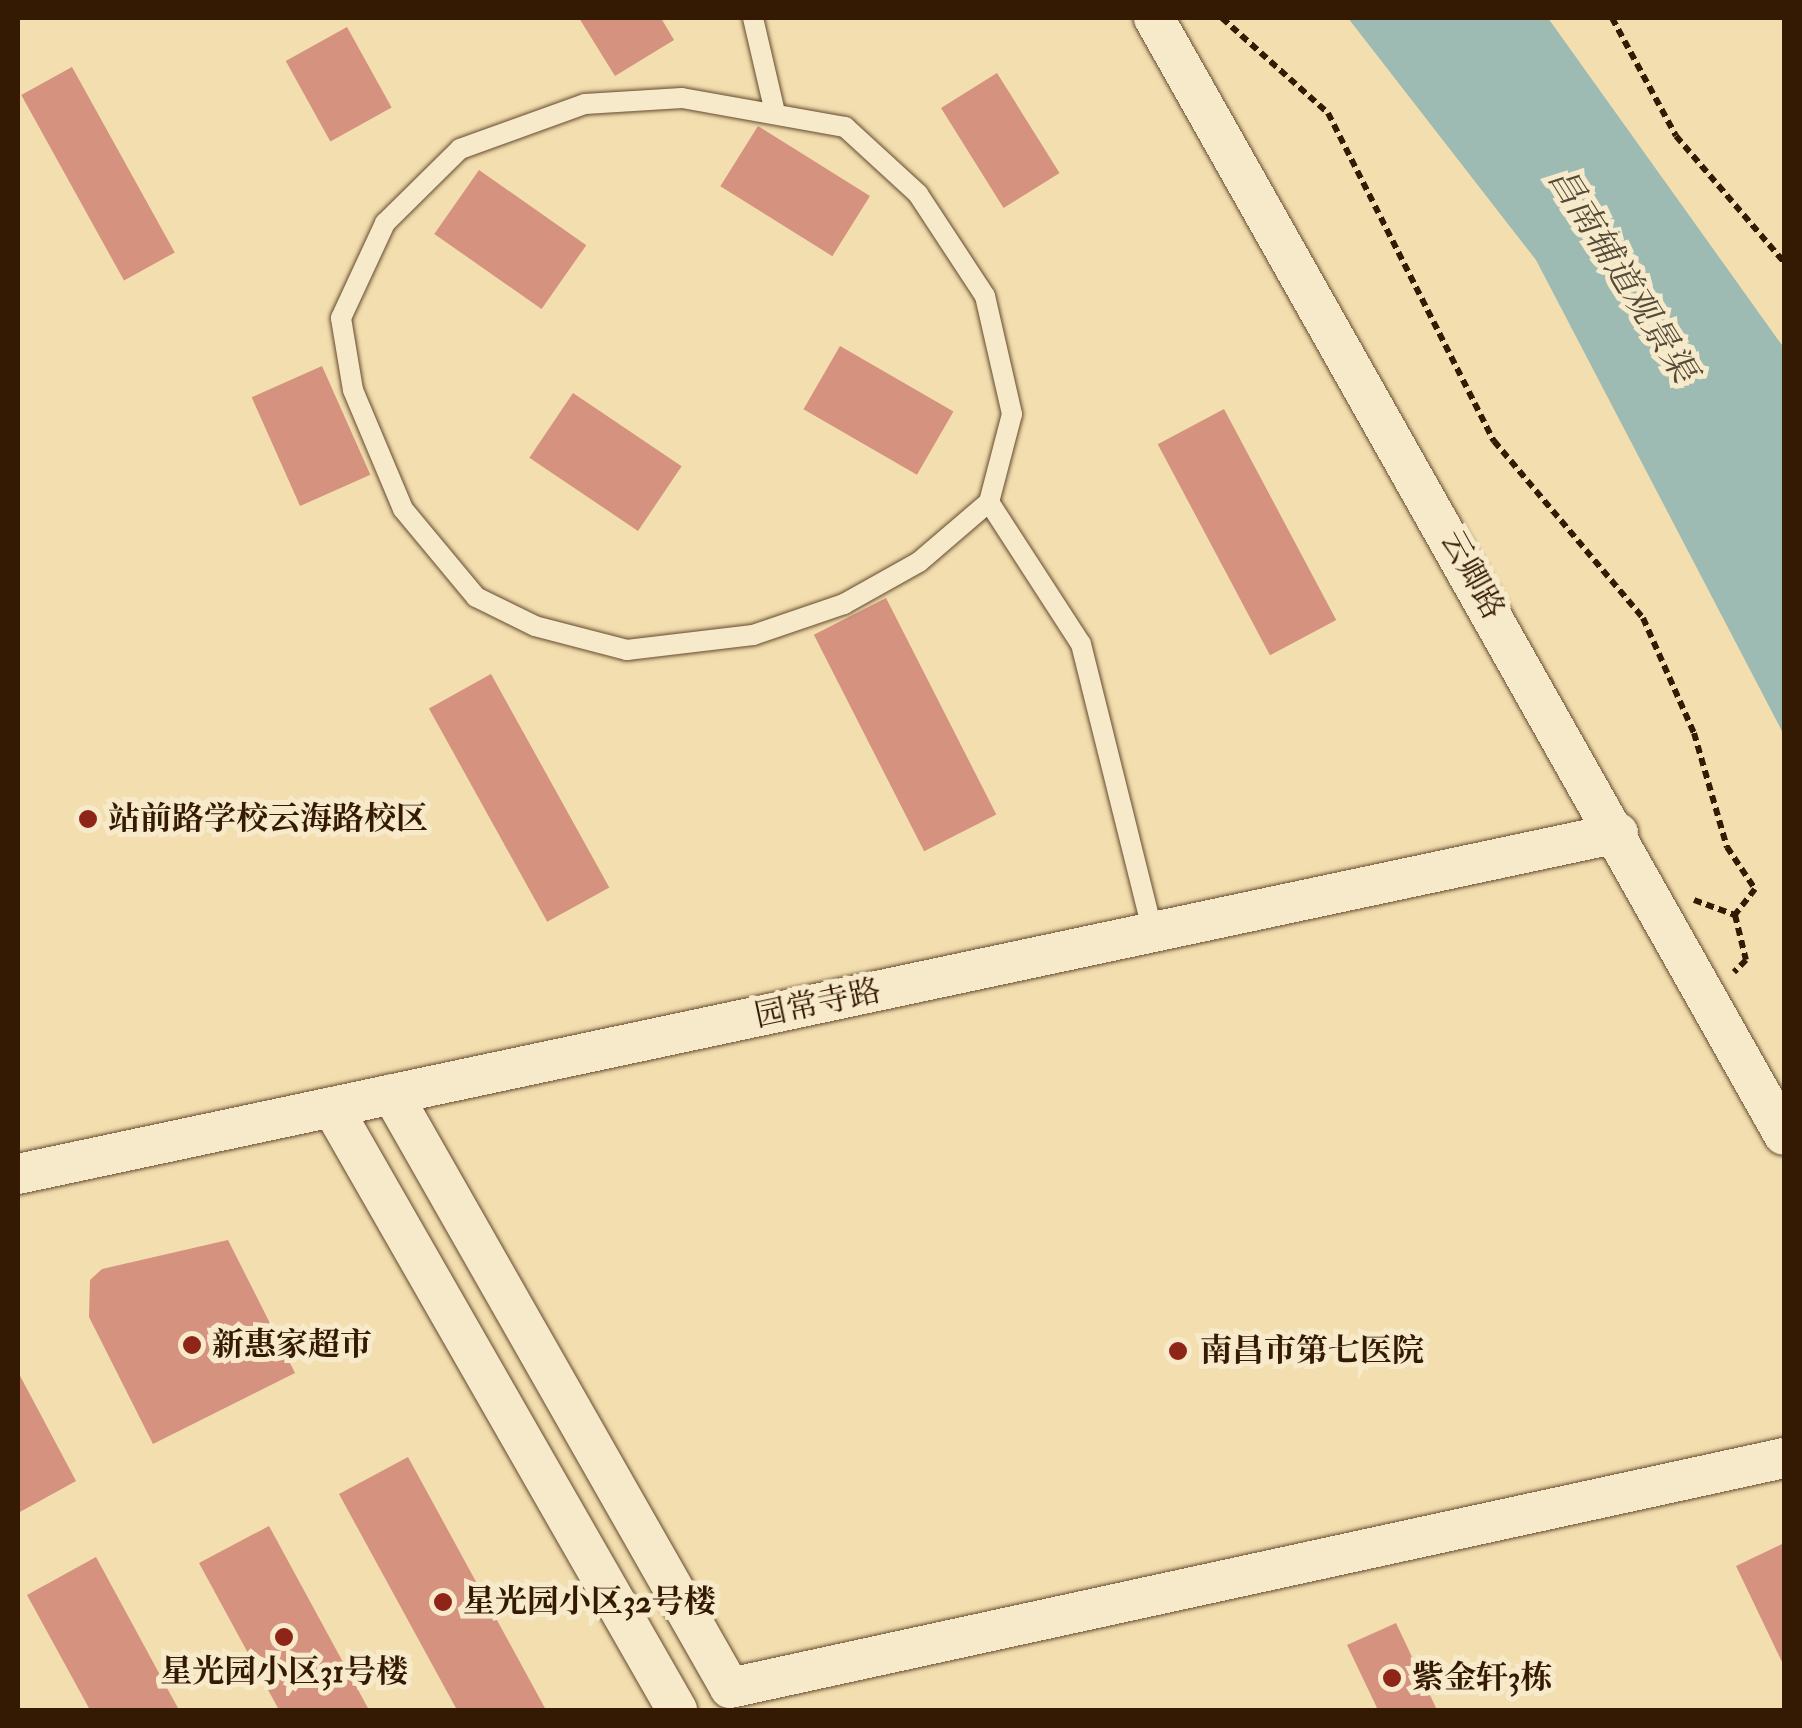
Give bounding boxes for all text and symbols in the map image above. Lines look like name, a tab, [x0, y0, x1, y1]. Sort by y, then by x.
water label: 昌南辅道观景渠	[1539, 160, 1705, 390]
street label: 云卿路	[1432, 524, 1512, 626]
place label: 站前路学校云海路校区	[108, 800, 428, 838]
marker: 站前路学校云海路校区	[77, 808, 99, 830]
street label: 园常寺路	[751, 972, 885, 1036]
place label: 新惠家超市	[212, 1326, 372, 1364]
place label: 南昌市第七医院	[1200, 1332, 1424, 1370]
marker: 新惠家超市	[181, 1334, 203, 1356]
marker: 南昌市第七医院	[1165, 1338, 1191, 1364]
place label: 星光园小区32号楼	[463, 1583, 715, 1621]
marker: 星光园小区32号楼	[432, 1591, 454, 1613]
marker: 星光园小区31号楼	[273, 1626, 295, 1648]
place label: 星光园小区31号楼	[160, 1653, 408, 1691]
place label: 紫金轩3栋	[1412, 1659, 1552, 1697]
marker: 紫金轩3栋	[1381, 1667, 1403, 1689]

